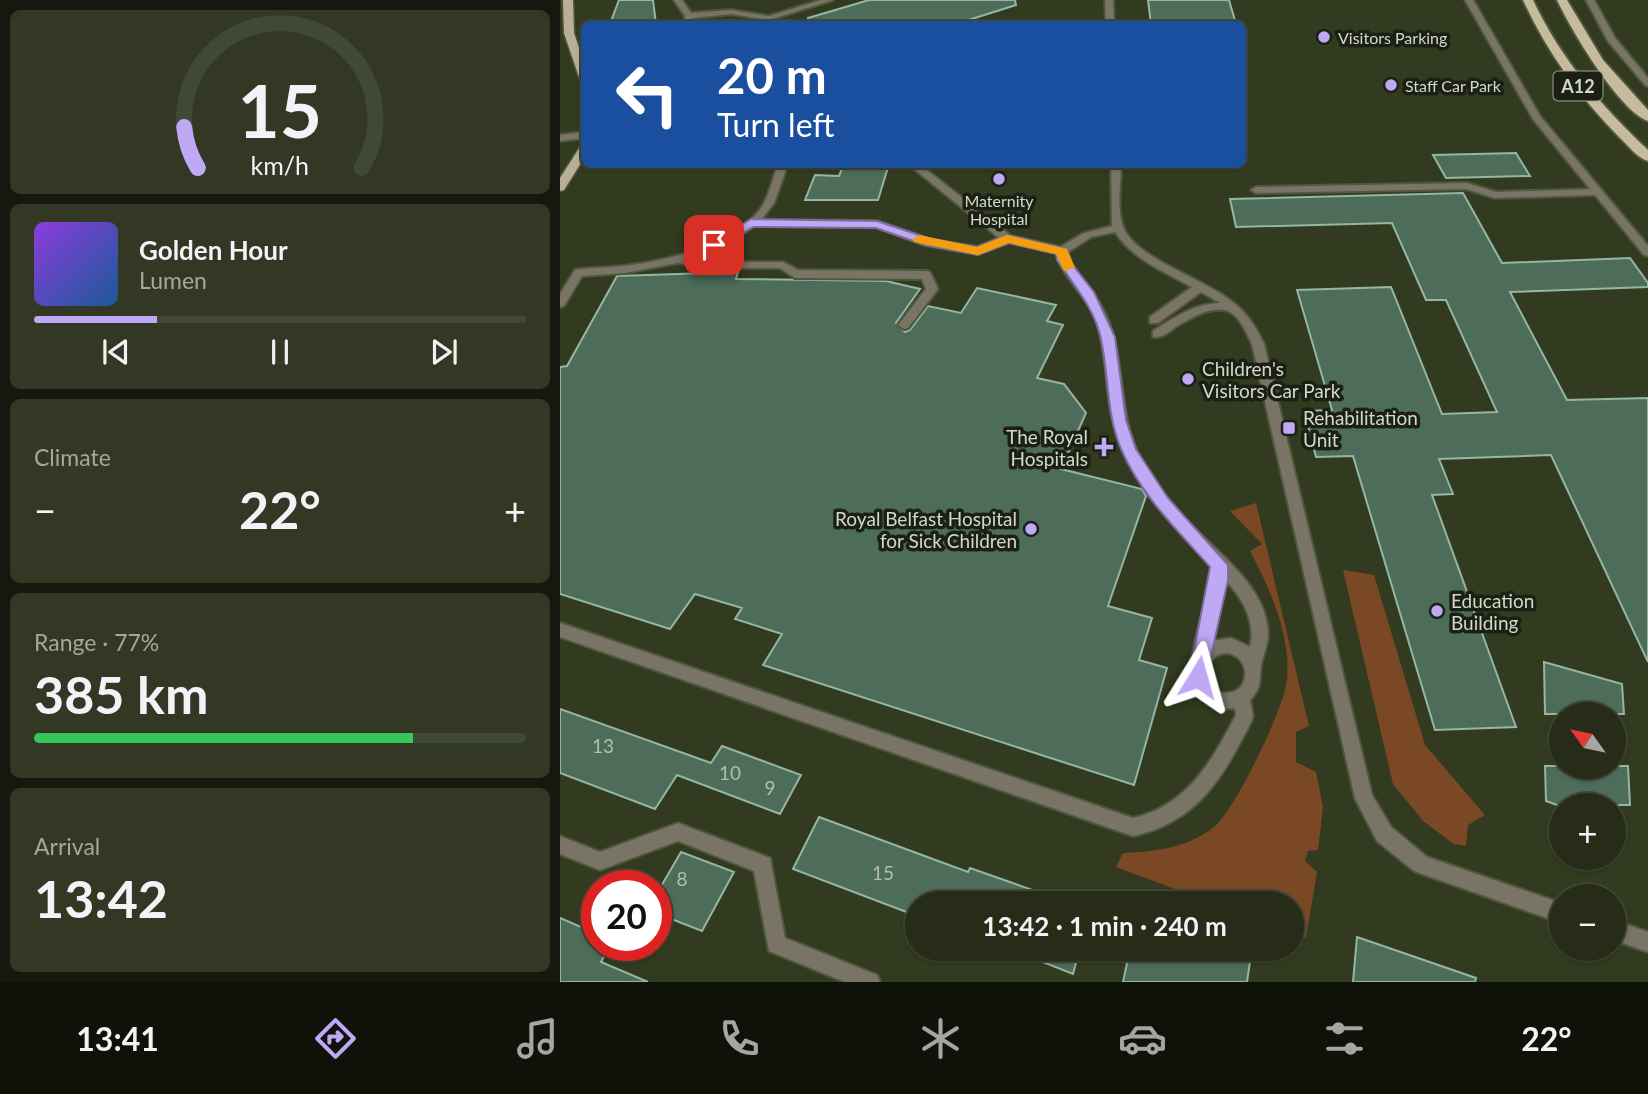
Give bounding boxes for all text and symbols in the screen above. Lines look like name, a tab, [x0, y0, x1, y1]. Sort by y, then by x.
place label: Visitors Parking	[1338, 28, 1447, 47]
marker: Visitors Parking	[1316, 29, 1332, 45]
text: 20 m	[717, 46, 827, 104]
icon: left	[602, 49, 693, 140]
text: 15	[238, 67, 322, 155]
road number: A12	[1553, 72, 1602, 100]
place label: Staff Car Park	[1405, 76, 1502, 95]
marker: Staff Car Park	[1383, 77, 1399, 93]
text: Turn left	[717, 105, 834, 144]
text: km/h	[251, 150, 309, 180]
marker: Maternity Hospital	[991, 171, 1007, 187]
place label: Maternity Hospital	[964, 191, 1034, 228]
pin	[684, 215, 744, 275]
icon: arrive	[695, 226, 733, 264]
text: Golden Hour	[139, 234, 288, 266]
text: Lumen	[139, 266, 207, 294]
icon: previous	[97, 333, 135, 371]
icon: pause	[261, 333, 299, 371]
icon: next	[425, 333, 463, 371]
place label: Children's Visitors Car Park	[1202, 357, 1341, 402]
marker: Children's Visitors Car Park	[1180, 371, 1196, 387]
place label: Rehabilitation Unit	[1303, 406, 1418, 451]
marker: Rehabilitation Unit	[1281, 420, 1297, 436]
place label: The Royal Hospitals	[1006, 425, 1088, 470]
marker: The Royal Hospitals	[1094, 437, 1114, 457]
text: Climate	[34, 443, 111, 471]
text: 22°	[239, 478, 321, 540]
text: −	[34, 487, 56, 533]
text: +	[504, 487, 526, 533]
place label: Royal Belfast Hospital for Sick Children	[835, 507, 1017, 552]
marker: Royal Belfast Hospital for Sick Children	[1023, 521, 1039, 537]
place label: Education Building	[1451, 589, 1534, 634]
marker: Education Building	[1429, 603, 1445, 619]
text: Range · 77%	[34, 628, 159, 656]
position arrow	[1161, 640, 1235, 714]
text: 385 km	[34, 663, 208, 725]
north arrow	[1549, 702, 1626, 779]
map controls	[1549, 702, 1626, 961]
house number: 13	[592, 734, 614, 757]
house number: 10	[719, 761, 741, 784]
house number: 9	[764, 776, 776, 799]
button: +	[1549, 793, 1626, 870]
text: Arrival	[34, 832, 100, 860]
house number: 15	[872, 861, 894, 884]
text: 13:42	[34, 867, 168, 929]
house number: 8	[676, 867, 688, 890]
speed limit sign: 20	[581, 870, 672, 961]
button: −	[1549, 884, 1626, 961]
text: 13:42 · 1 min · 240 m	[982, 910, 1227, 942]
icon: directions	[311, 1014, 360, 1063]
icon: music	[513, 1014, 562, 1063]
icon: phone	[715, 1014, 764, 1063]
icon: climate	[916, 1014, 965, 1063]
icon: car	[1118, 1014, 1167, 1063]
icon: filters	[1320, 1014, 1369, 1063]
text: 13:41	[76, 1019, 159, 1058]
text: 22°	[1521, 1019, 1572, 1058]

